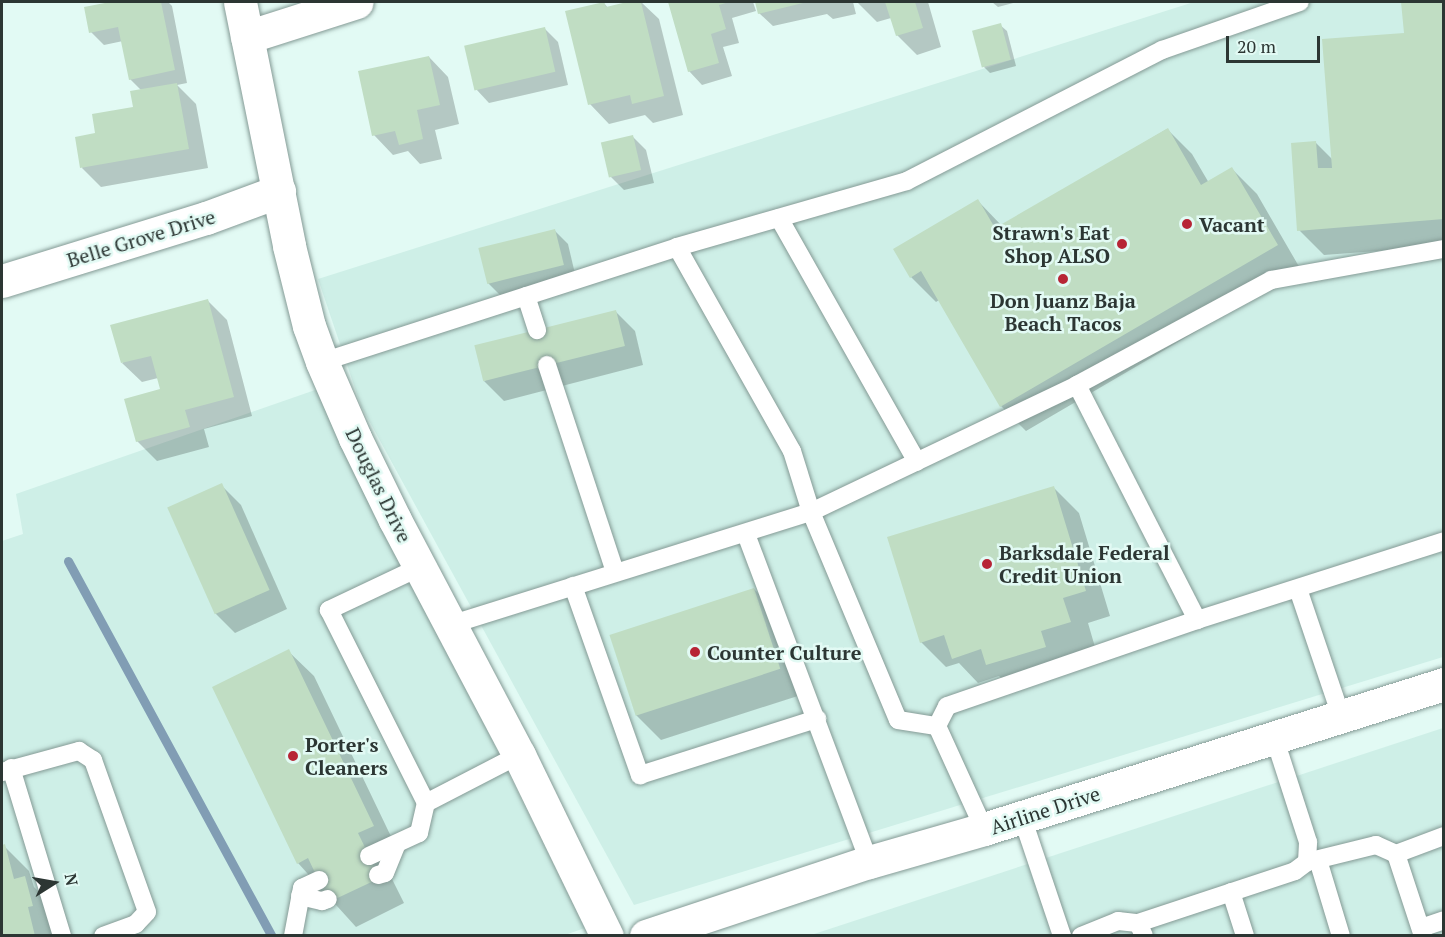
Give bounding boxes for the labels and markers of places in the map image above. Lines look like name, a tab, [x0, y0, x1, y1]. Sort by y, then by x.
place label: Vacant	[1199, 212, 1265, 236]
marker: Vacant	[1180, 217, 1194, 231]
place label: Strawn's Eat Shop ALSO	[992, 220, 1110, 267]
marker: Strawn's Eat Shop ALSO	[1115, 237, 1129, 251]
marker: Don Juanz Baja Beach Tacos	[1056, 272, 1070, 286]
place label: Don Juanz Baja Beach Tacos	[990, 288, 1136, 335]
place label: Barksdale Federal Credit Union	[999, 540, 1170, 587]
marker: Barksdale Federal Credit Union	[980, 557, 994, 571]
place label: Counter Culture	[707, 640, 861, 664]
marker: Counter Culture	[688, 645, 702, 659]
place label: Porter's Cleaners	[305, 732, 388, 779]
marker: Porter's Cleaners	[286, 749, 300, 763]

